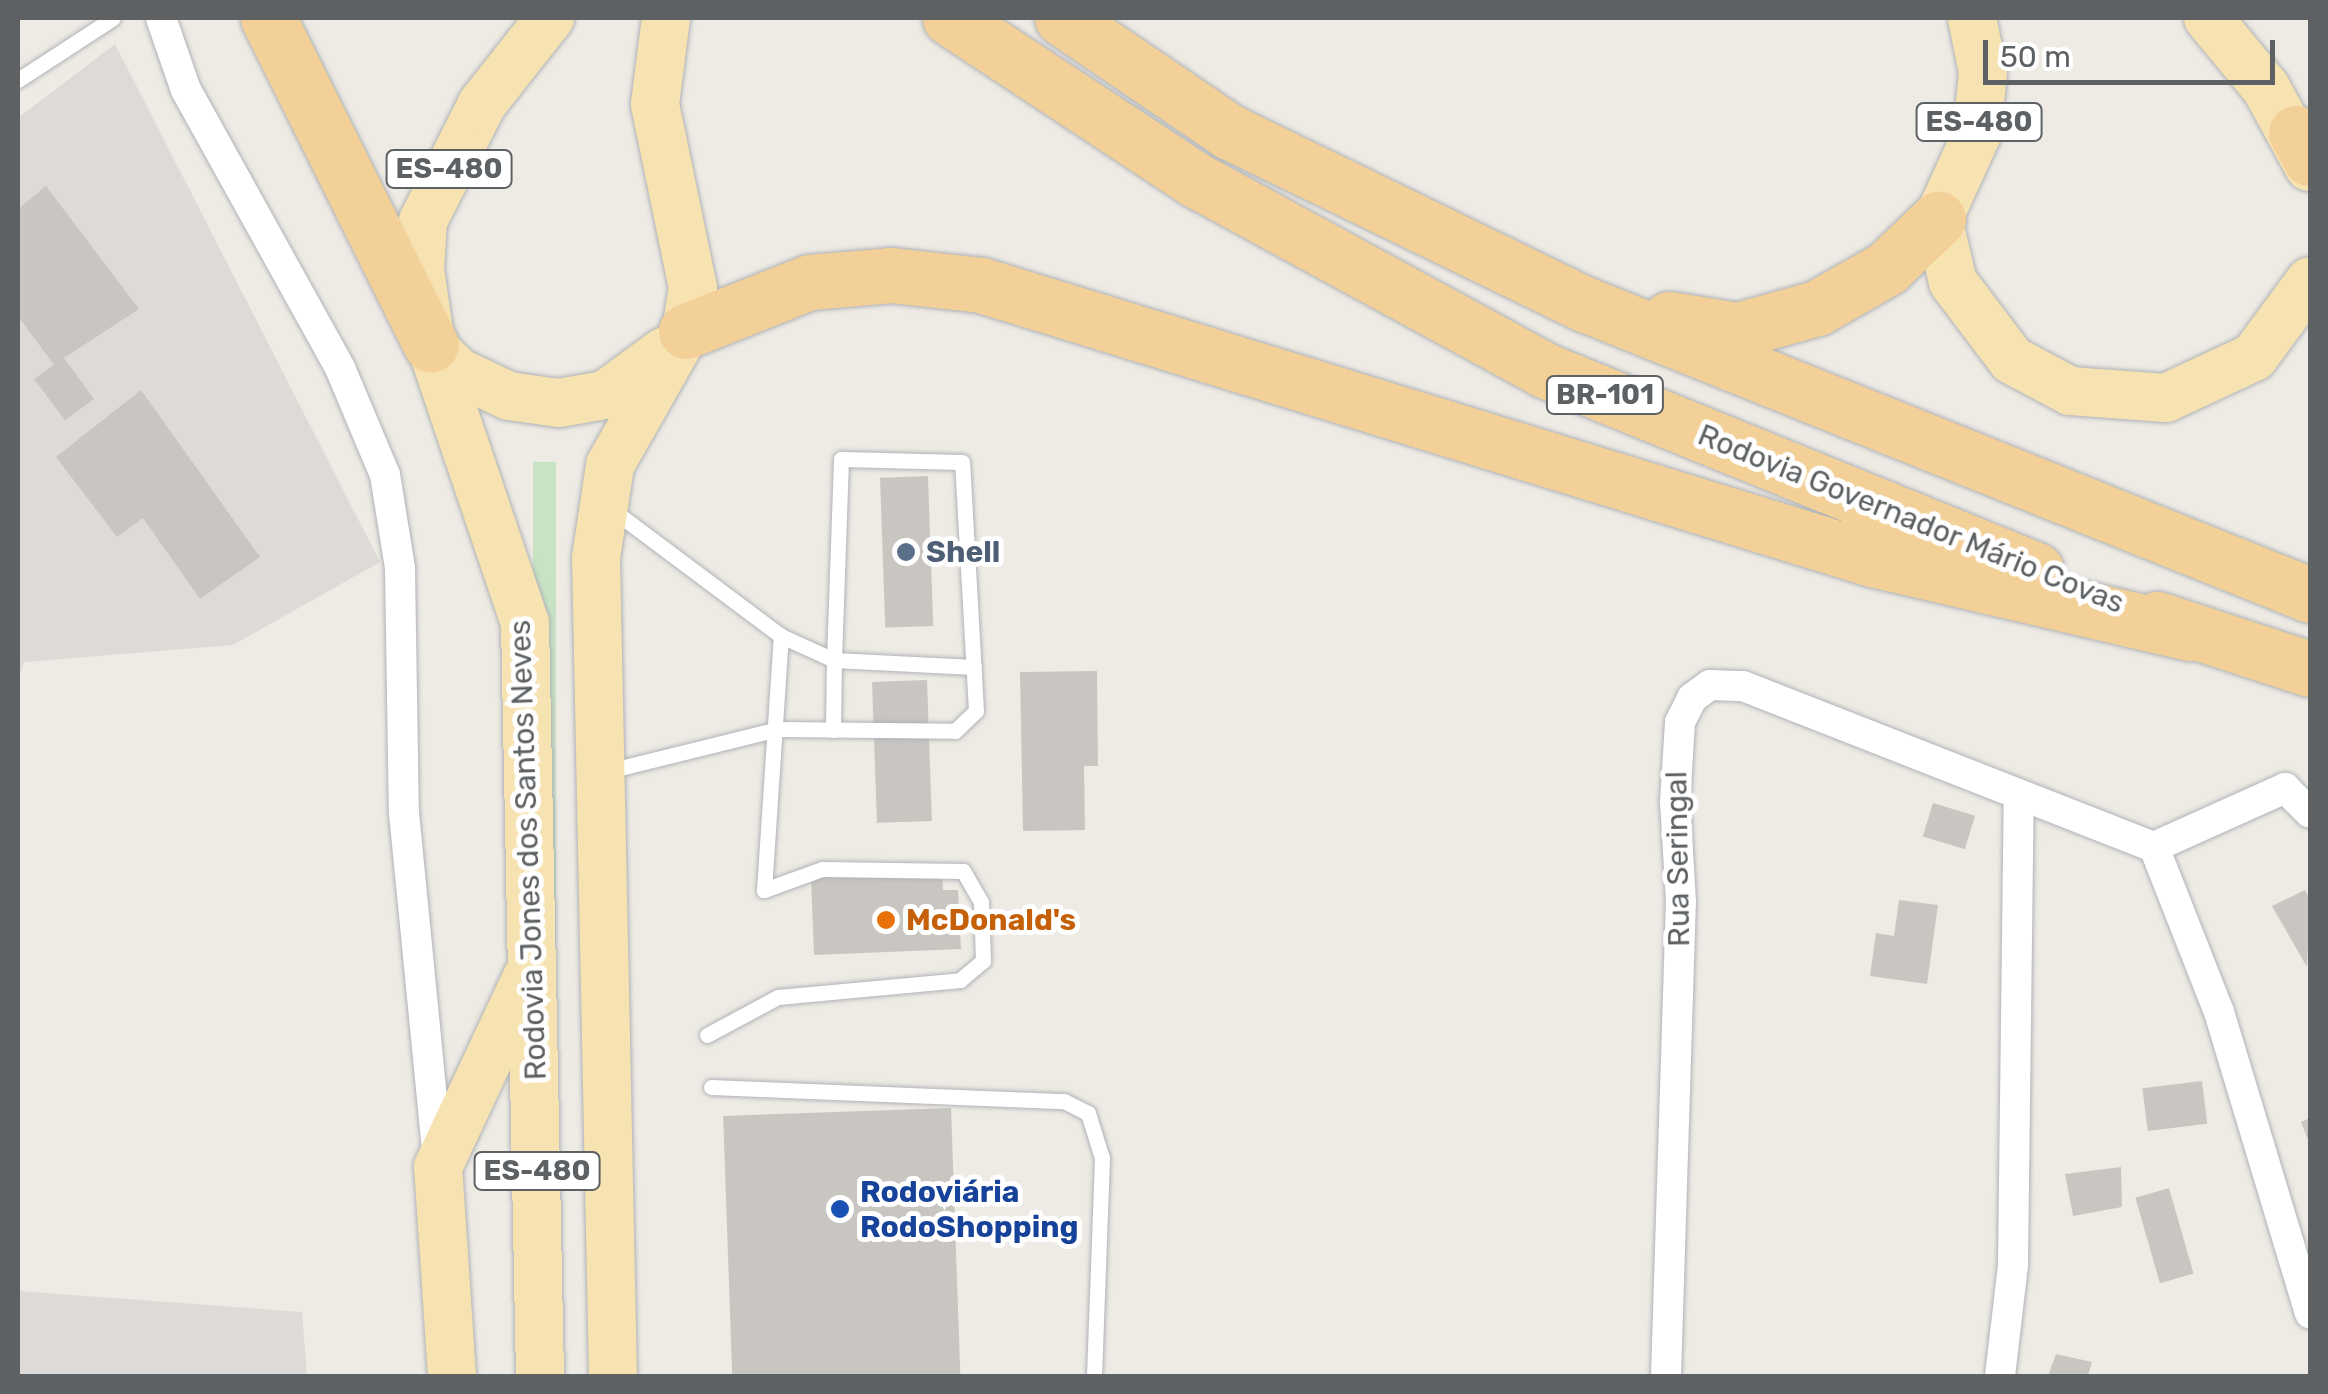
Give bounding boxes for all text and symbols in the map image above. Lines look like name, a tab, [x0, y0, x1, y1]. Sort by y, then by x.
scale bar	[1988, 20, 2280, 82]
text: 50 m	[2000, 39, 2071, 75]
road number: ES-480	[1914, 99, 2044, 145]
road number: ES-480	[384, 146, 514, 192]
road number: BR-101	[1545, 372, 1665, 418]
street label: Rodovia Governador Mário Covas	[1692, 417, 2130, 621]
place label: Shell	[926, 534, 1000, 570]
marker: Shell	[895, 541, 917, 563]
street label: Rodovia Jones dos Santos Neves	[502, 619, 554, 1081]
street label: Rua Seringal	[1658, 771, 1698, 947]
place label: McDonald's	[906, 902, 1076, 938]
marker: McDonald's	[875, 909, 897, 931]
road number: ES-480	[472, 1148, 602, 1194]
place label: Rodoviária RodoShopping	[860, 1174, 1079, 1244]
marker: Rodoviária RodoShopping	[829, 1198, 851, 1220]

